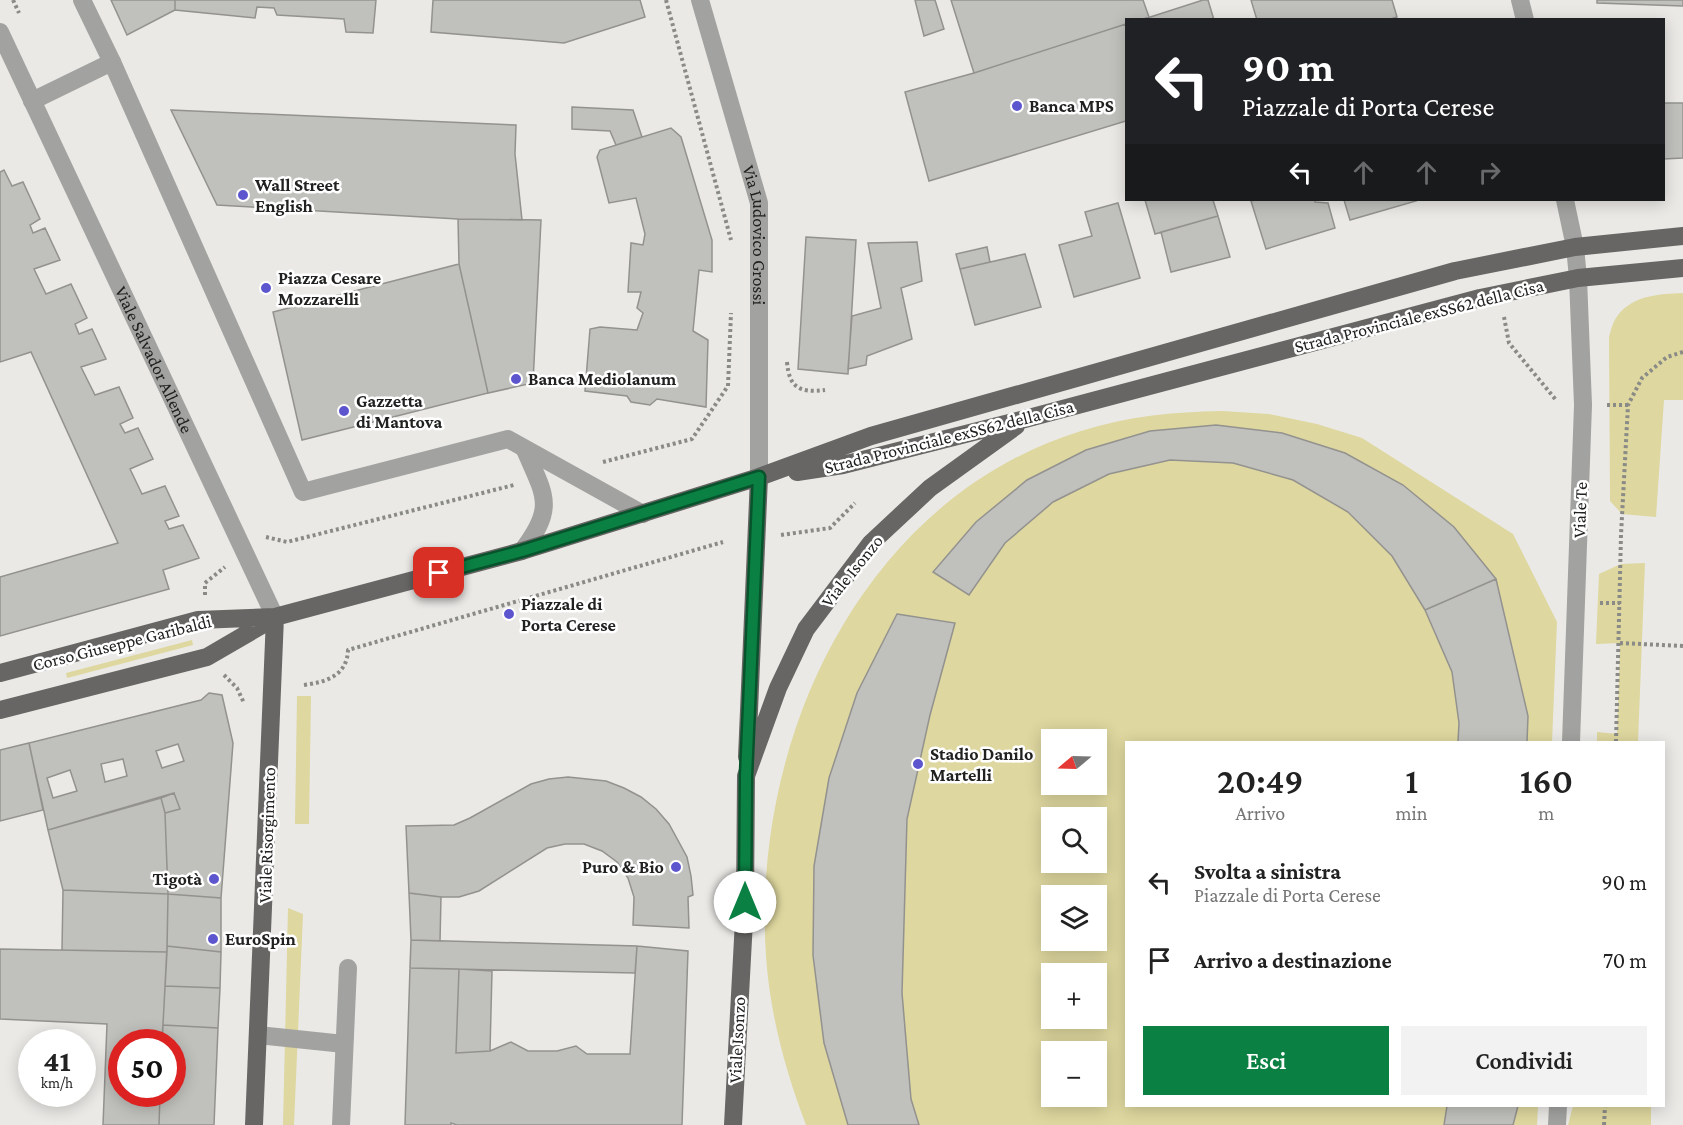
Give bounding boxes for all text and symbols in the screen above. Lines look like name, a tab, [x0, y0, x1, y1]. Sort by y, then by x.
icon: left	[1143, 42, 1221, 120]
text: 90 m	[1242, 43, 1334, 90]
text: Piazzale di Porta Cerese	[1242, 92, 1494, 122]
place label: Banca MPS	[1029, 96, 1114, 116]
marker: Banca MPS	[1010, 99, 1024, 113]
icon: left	[1284, 156, 1317, 189]
icon: ahead	[1347, 156, 1380, 189]
icon: ahead	[1410, 156, 1443, 189]
icon: right	[1473, 156, 1506, 189]
street label: Via Ludovico Grossi	[739, 163, 769, 305]
place label: Wall Street English	[254, 175, 340, 216]
marker: Wall Street English	[236, 188, 250, 202]
place label: Piazza Cesare Mozzarelli	[278, 268, 381, 309]
street label: Strada Provinciale exSS62 della Cisa	[1292, 275, 1546, 357]
marker: Piazza Cesare Mozzarelli	[259, 281, 273, 295]
street label: Viale Salvador Allende	[111, 283, 197, 436]
place label: Banca Mediolanum	[528, 369, 677, 389]
marker: Banca Mediolanum	[509, 372, 523, 386]
place label: Gazzetta di Mantova	[356, 391, 442, 432]
street label: Strada Provinciale exSS62 della Cisa	[822, 396, 1076, 478]
marker: Gazzetta di Mantova	[337, 404, 351, 418]
street label: Viale Te	[1569, 482, 1591, 538]
street label: Viale Isonzo	[817, 531, 887, 611]
pin	[413, 547, 464, 598]
icon: arrive	[422, 556, 455, 589]
place label: Piazzale di Porta Cerese	[521, 594, 616, 635]
marker: Piazzale di Porta Cerese	[502, 607, 516, 621]
street label: Corso Giuseppe Garibaldi	[31, 611, 214, 675]
north arrow	[1041, 729, 1107, 795]
map controls	[1041, 729, 1107, 1107]
place label: Stadio Danilo Martelli	[930, 744, 1033, 785]
marker: Stadio Danilo Martelli	[911, 757, 925, 771]
text: 20:49	[1217, 761, 1303, 801]
text: 1	[1405, 761, 1418, 801]
text: 160	[1520, 761, 1573, 801]
street label: Viale Risorgimento	[255, 767, 279, 903]
text: Arrivo	[1235, 802, 1285, 824]
text: min	[1396, 802, 1428, 824]
text: m	[1538, 802, 1554, 824]
button: search	[1041, 807, 1107, 873]
place label: Puro & Bio	[582, 857, 664, 877]
text: Svolta a sinistra	[1194, 859, 1341, 884]
marker: Puro & Bio	[669, 860, 683, 874]
icon: left	[1143, 866, 1176, 899]
place label: Tigotà	[152, 869, 202, 889]
position arrow	[713, 870, 777, 934]
text: 90 m	[1602, 870, 1647, 895]
marker: Tigotà	[207, 872, 221, 886]
text: Piazzale di Porta Cerese	[1194, 884, 1381, 906]
button: layers	[1041, 885, 1107, 951]
place label: EuroSpin	[225, 929, 296, 949]
marker: EuroSpin	[206, 932, 220, 946]
icon: arrive	[1143, 944, 1176, 977]
text: Arrivo a destinazione	[1194, 948, 1392, 973]
text: 70 m	[1603, 948, 1647, 973]
button: +	[1041, 963, 1107, 1029]
street label: Viale Isonzo	[725, 996, 749, 1084]
button: Esci	[1143, 1026, 1389, 1095]
button: Condividi	[1401, 1026, 1647, 1095]
speed limit sign: 50	[108, 1029, 186, 1107]
button: −	[1041, 1041, 1107, 1107]
text: 41	[43, 1044, 71, 1077]
text: km/h	[41, 1075, 73, 1091]

